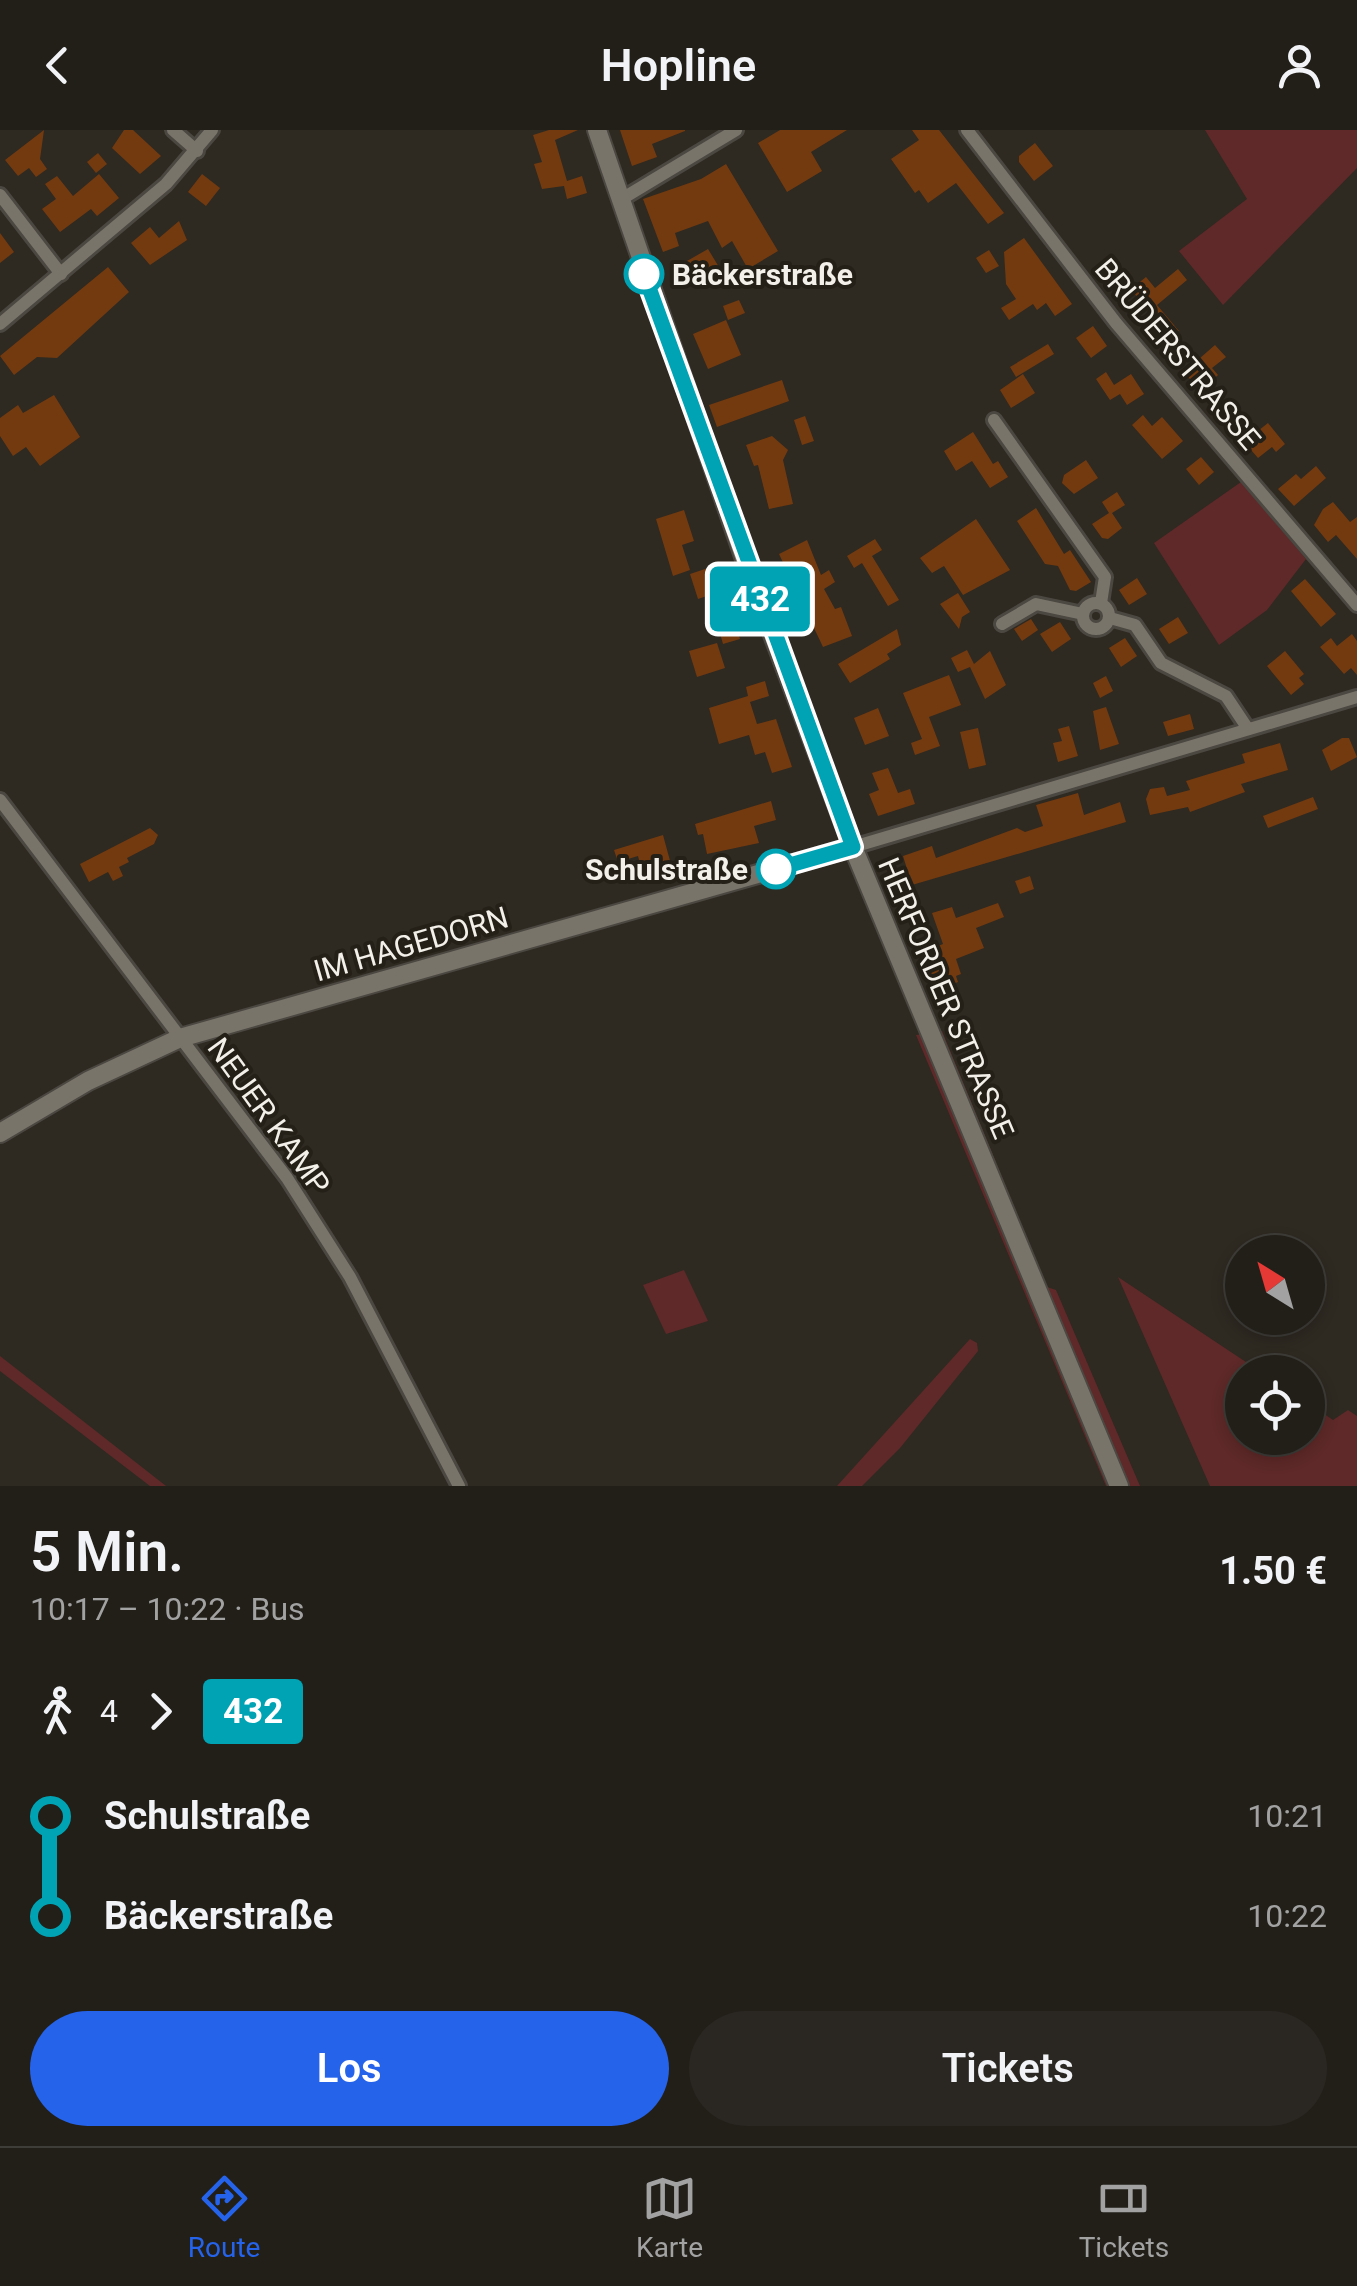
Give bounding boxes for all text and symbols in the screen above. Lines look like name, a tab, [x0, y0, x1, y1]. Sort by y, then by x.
icon: back	[30, 38, 85, 93]
icon: person	[1272, 38, 1327, 93]
text: Hopline	[601, 39, 756, 92]
street label: BRÜDERSTRASSE	[1088, 251, 1268, 457]
marker: Bäckerstraße	[625, 255, 663, 293]
place label: Bäckerstraße	[672, 257, 853, 292]
line badge: 432	[702, 566, 818, 632]
text: 432	[730, 579, 790, 620]
marker: Schulstraße	[757, 850, 795, 888]
place label: Schulstraße	[585, 852, 748, 887]
street label: HERFORDER STRASSE	[871, 852, 1021, 1144]
street label: IM HAGEDORN	[310, 900, 512, 988]
street label: NEUER KAMP	[201, 1031, 337, 1201]
north arrow	[1225, 1235, 1325, 1335]
map controls	[1225, 1235, 1325, 1455]
button: locate	[1225, 1355, 1325, 1455]
text: 5 Min.	[30, 1520, 184, 1584]
text: 1.50 €	[1219, 1549, 1327, 1593]
text: 10:17 – 10:22 · Bus	[30, 1590, 305, 1628]
icon: walk	[30, 1684, 85, 1739]
icon: forward	[133, 1684, 188, 1739]
text: 432	[223, 1691, 283, 1732]
text: 4	[100, 1692, 118, 1730]
text: Schulstraße	[104, 1794, 310, 1838]
text: 10:21	[1247, 1797, 1327, 1835]
text: Bäckerstraße	[104, 1894, 333, 1938]
text: 10:22	[1247, 1897, 1327, 1935]
button: Los	[30, 2011, 669, 2126]
button: Tickets	[689, 2011, 1327, 2126]
tab: Route	[188, 2171, 260, 2264]
tab: Karte	[636, 2171, 703, 2264]
tab: Tickets	[1079, 2171, 1169, 2264]

